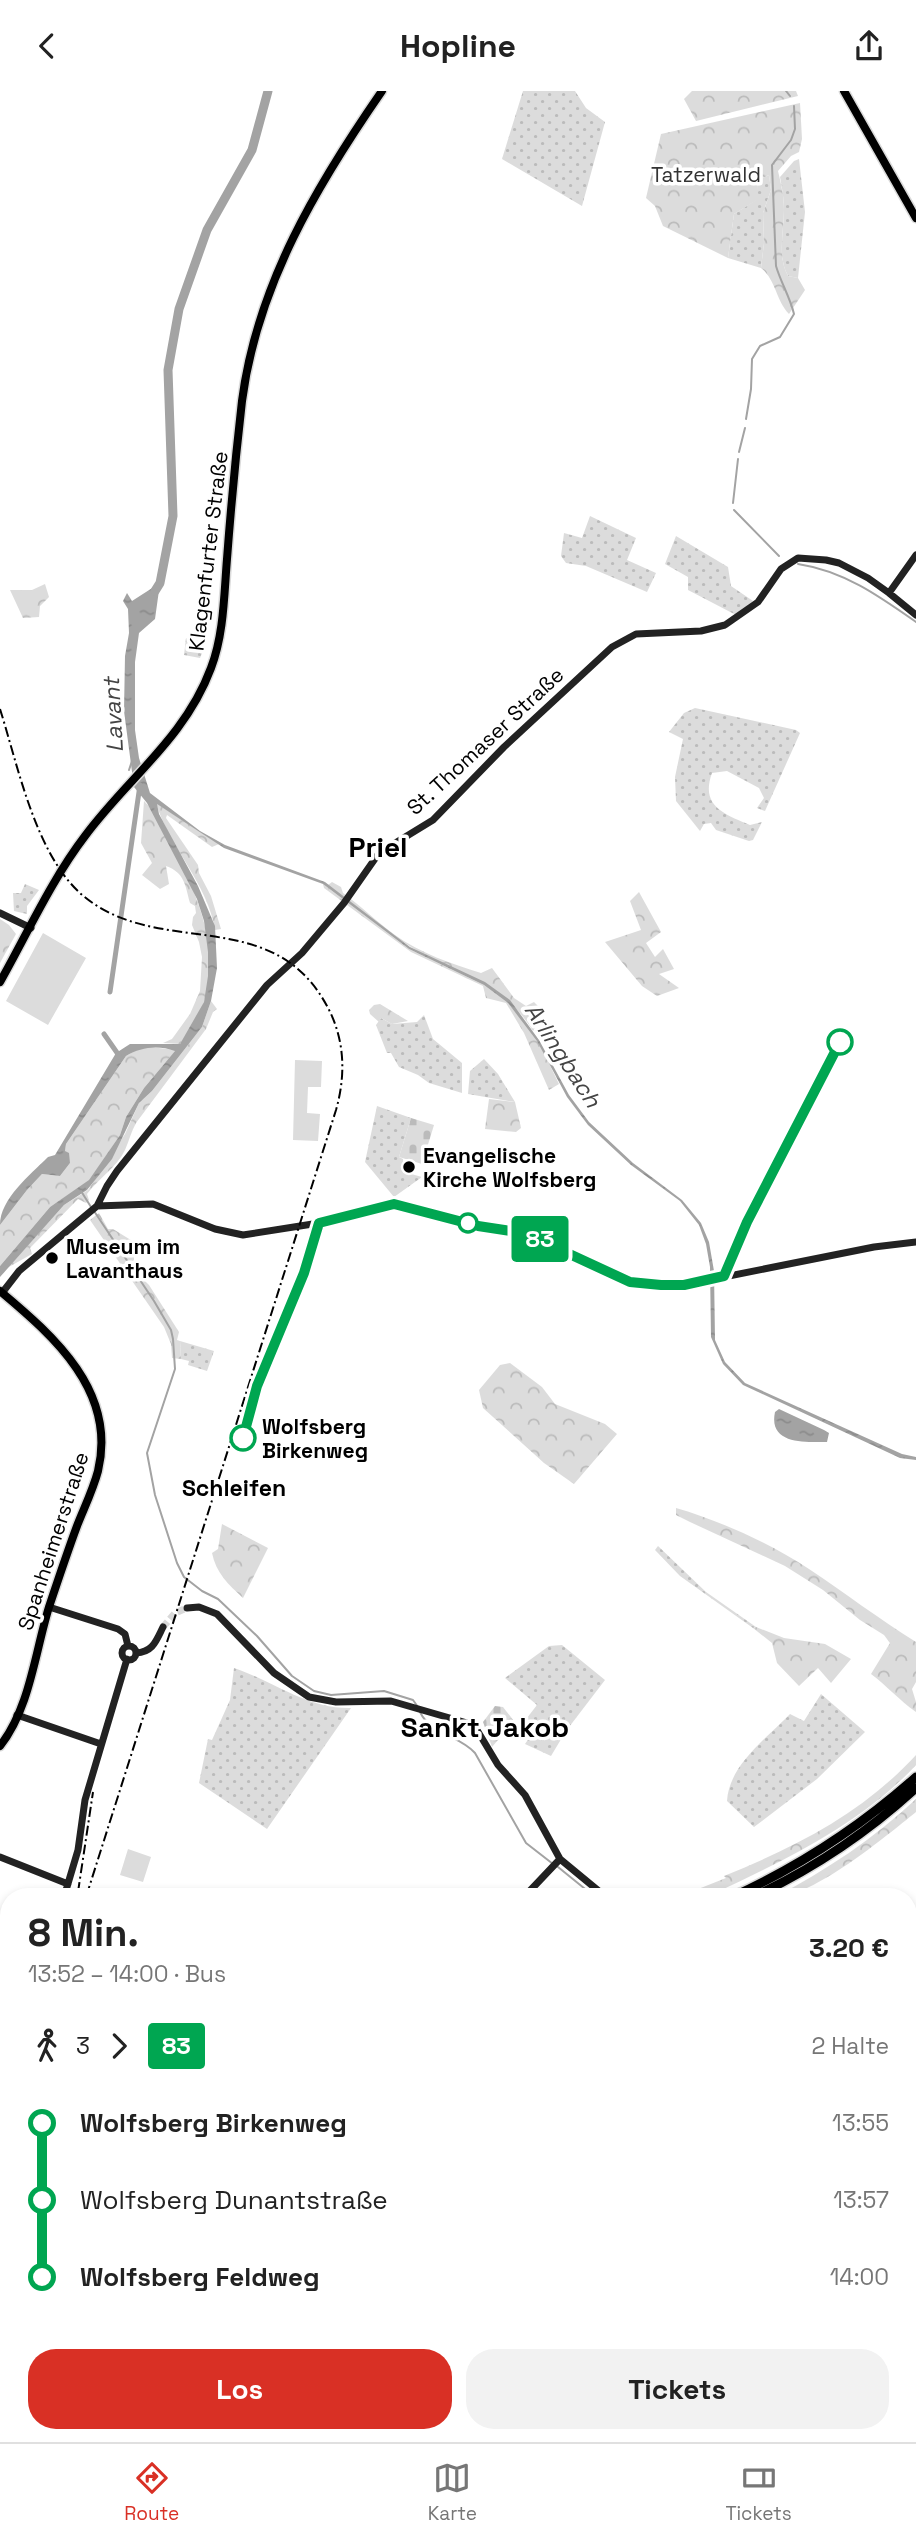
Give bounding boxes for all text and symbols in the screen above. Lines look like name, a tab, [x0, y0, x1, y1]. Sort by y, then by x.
text: Hopline	[400, 26, 516, 66]
icon: back	[28, 27, 66, 65]
icon: share	[850, 27, 888, 65]
park label: Tatzerwald	[651, 161, 761, 188]
street label: Klagenfurter Straße	[182, 450, 234, 652]
street label: St. Thomaser Straße	[401, 661, 569, 821]
water label: Lavant	[96, 674, 130, 753]
district label: Priel	[348, 829, 408, 865]
water label: Arlingbach	[518, 997, 608, 1114]
unlabelled marker	[827, 1029, 853, 1055]
place label: Evangelische Kirche Wolfsberg	[423, 1142, 596, 1193]
marker: Evangelische Kirche Wolfsberg	[401, 1159, 417, 1175]
unlabelled marker	[458, 1213, 478, 1233]
line badge: 83	[508, 1216, 572, 1262]
text: 83	[526, 1223, 555, 1254]
place label: Museum im Lavanthaus	[66, 1233, 183, 1284]
marker: Museum im Lavanthaus	[44, 1250, 60, 1266]
place label: Wolfsberg Birkenweg	[262, 1413, 368, 1464]
marker: Wolfsberg Birkenweg	[230, 1425, 256, 1451]
street label: Spanheimerstraße	[11, 1448, 95, 1634]
district label: Schleifen	[182, 1473, 286, 1503]
district label: Sankt Jakob	[401, 1709, 569, 1745]
text: 8 Min.	[28, 1909, 139, 1957]
text: 3.20 €	[809, 1931, 889, 1965]
text: 13:52 – 14:00 · Bus	[28, 1959, 226, 1989]
icon: walk	[28, 2027, 66, 2065]
icon: forward	[100, 2027, 138, 2065]
text: 83	[162, 2030, 191, 2061]
text: 3	[76, 2031, 90, 2061]
text: 2 Halte	[811, 2031, 889, 2061]
text: Wolfsberg Birkenweg	[80, 2106, 347, 2140]
text: 13:55	[832, 2108, 889, 2138]
text: Wolfsberg Dunantstraße	[80, 2183, 388, 2217]
text: 13:57	[833, 2185, 889, 2215]
text: Wolfsberg Feldweg	[80, 2260, 320, 2294]
text: 14:00	[830, 2262, 889, 2292]
button: Los	[28, 2349, 452, 2429]
button: Tickets	[466, 2349, 889, 2429]
tab: Route	[124, 2459, 179, 2526]
tab: Karte	[428, 2459, 477, 2526]
tab: Tickets	[725, 2459, 792, 2526]

